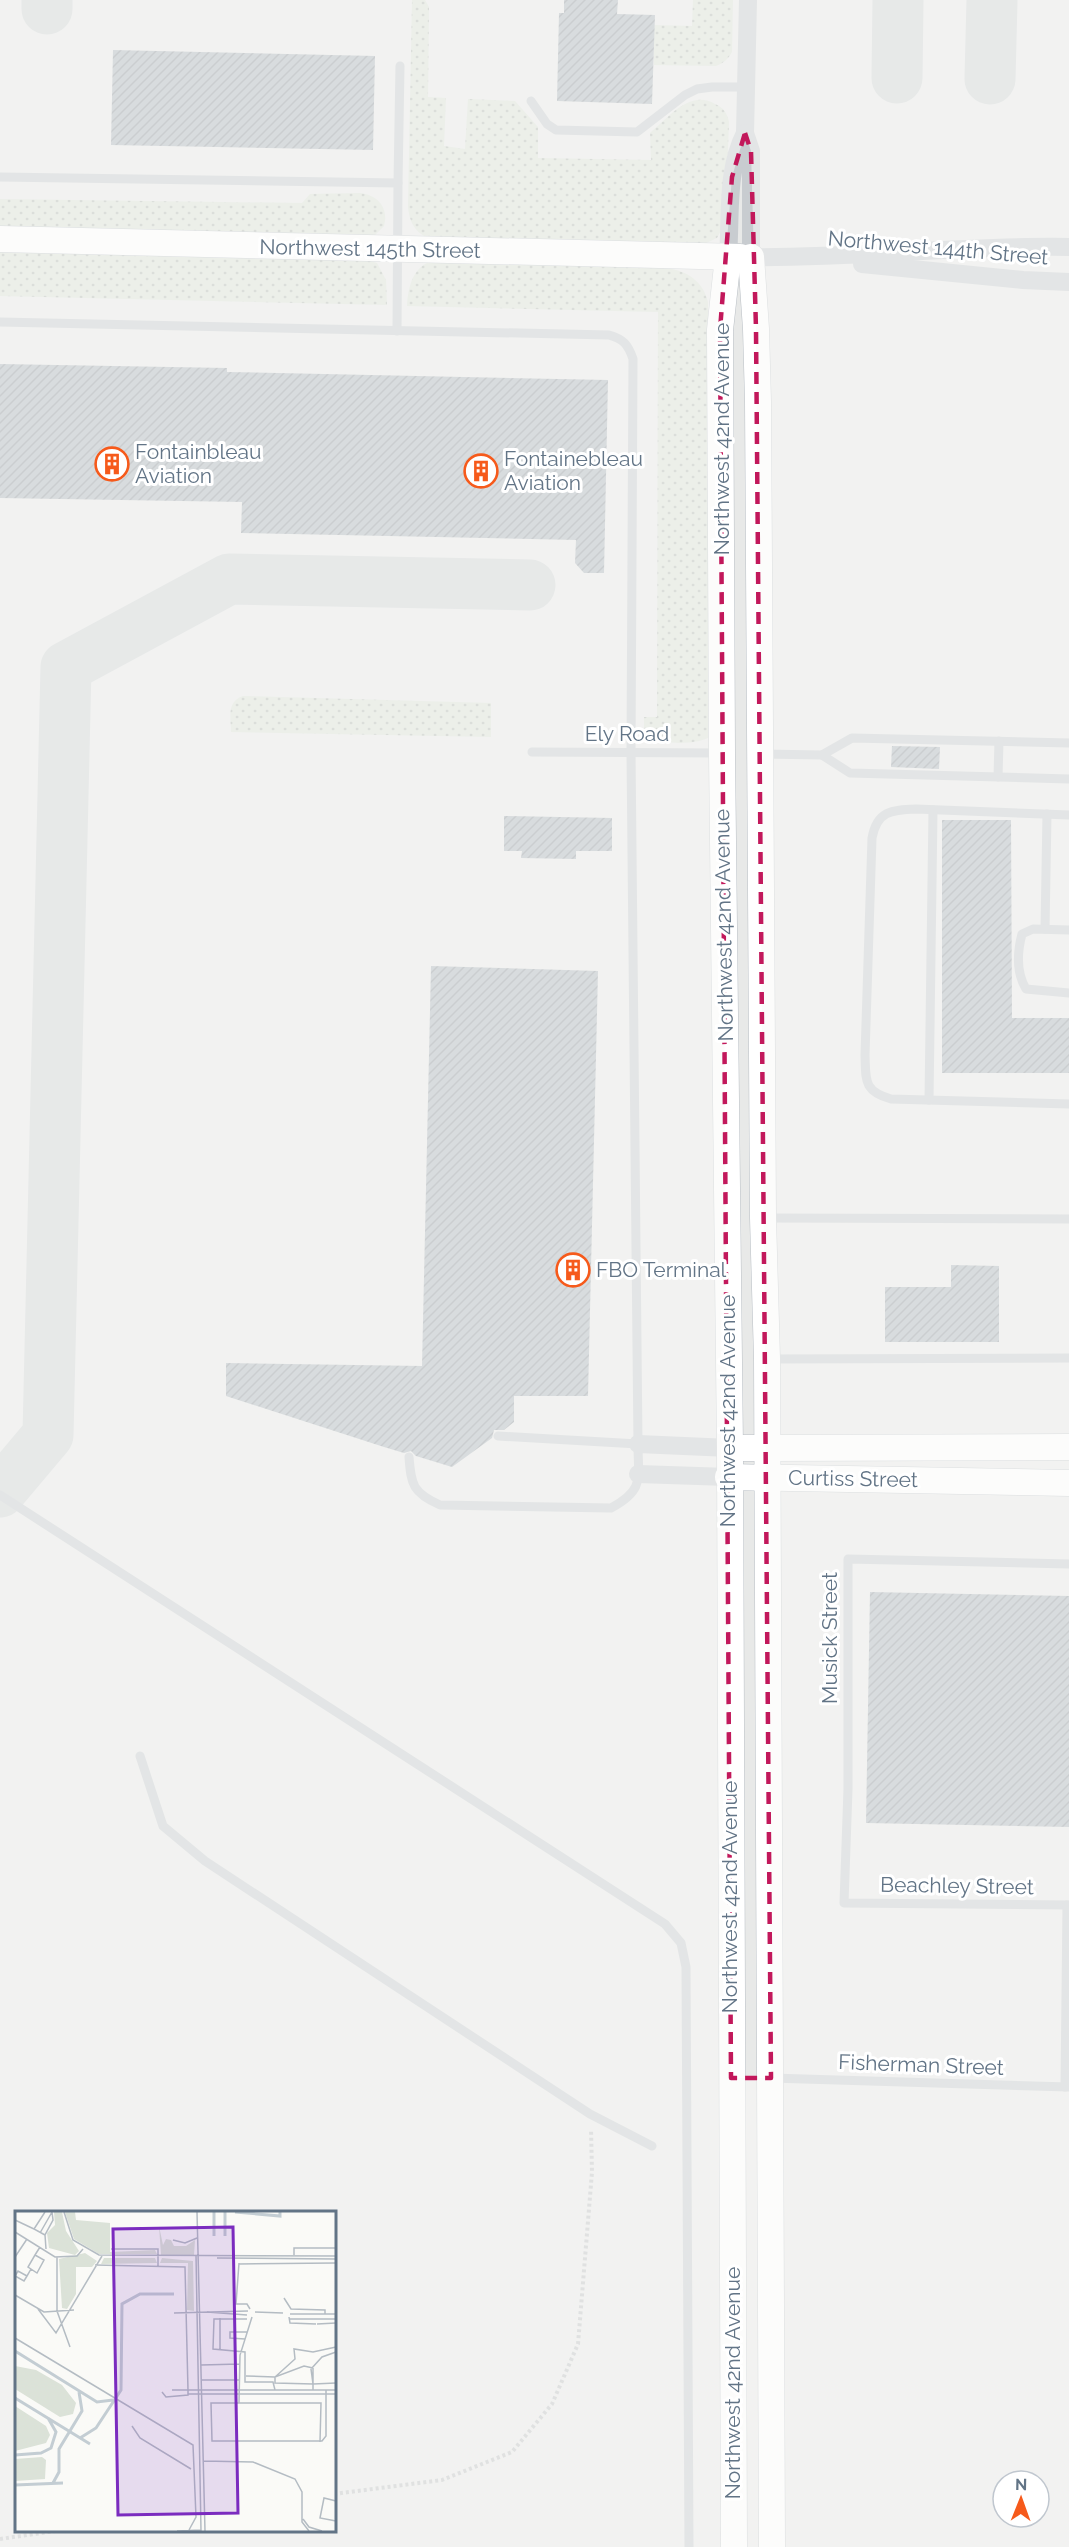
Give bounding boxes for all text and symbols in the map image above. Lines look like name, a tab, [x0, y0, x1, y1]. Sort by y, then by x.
street label: Northwest 144th Street	[827, 225, 1049, 270]
street label: Northwest 145th Street	[259, 234, 481, 263]
street label: Northwest 42nd Avenue	[709, 323, 734, 555]
place label: Fontainbleau Aviation	[135, 439, 262, 488]
building icon: Fontainbleau Aviation	[94, 446, 130, 482]
place label: Fontainebleau Aviation	[504, 446, 643, 495]
building icon: Fontainebleau Aviation	[463, 453, 499, 489]
street label: Ely Road	[585, 721, 669, 746]
street label: Northwest 42nd Avenue	[709, 809, 738, 1042]
building icon: FBO Terminal	[555, 1252, 591, 1288]
place label: FBO Terminal	[596, 1257, 727, 1282]
street label: Northwest 42nd Avenue	[715, 1295, 740, 1527]
street label: Curtiss Street	[788, 1465, 918, 1492]
street label: Musick Street	[817, 1572, 842, 1704]
street label: Northwest 42nd Avenue	[717, 1781, 742, 2013]
street label: Beachley Street	[880, 1872, 1034, 1899]
street label: Fisherman Street	[838, 2049, 1004, 2080]
inset map	[15, 2211, 336, 2532]
street label: Northwest 42nd Avenue	[720, 2267, 745, 2499]
north arrow	[991, 2469, 1051, 2529]
text: N	[1015, 2475, 1028, 2494]

